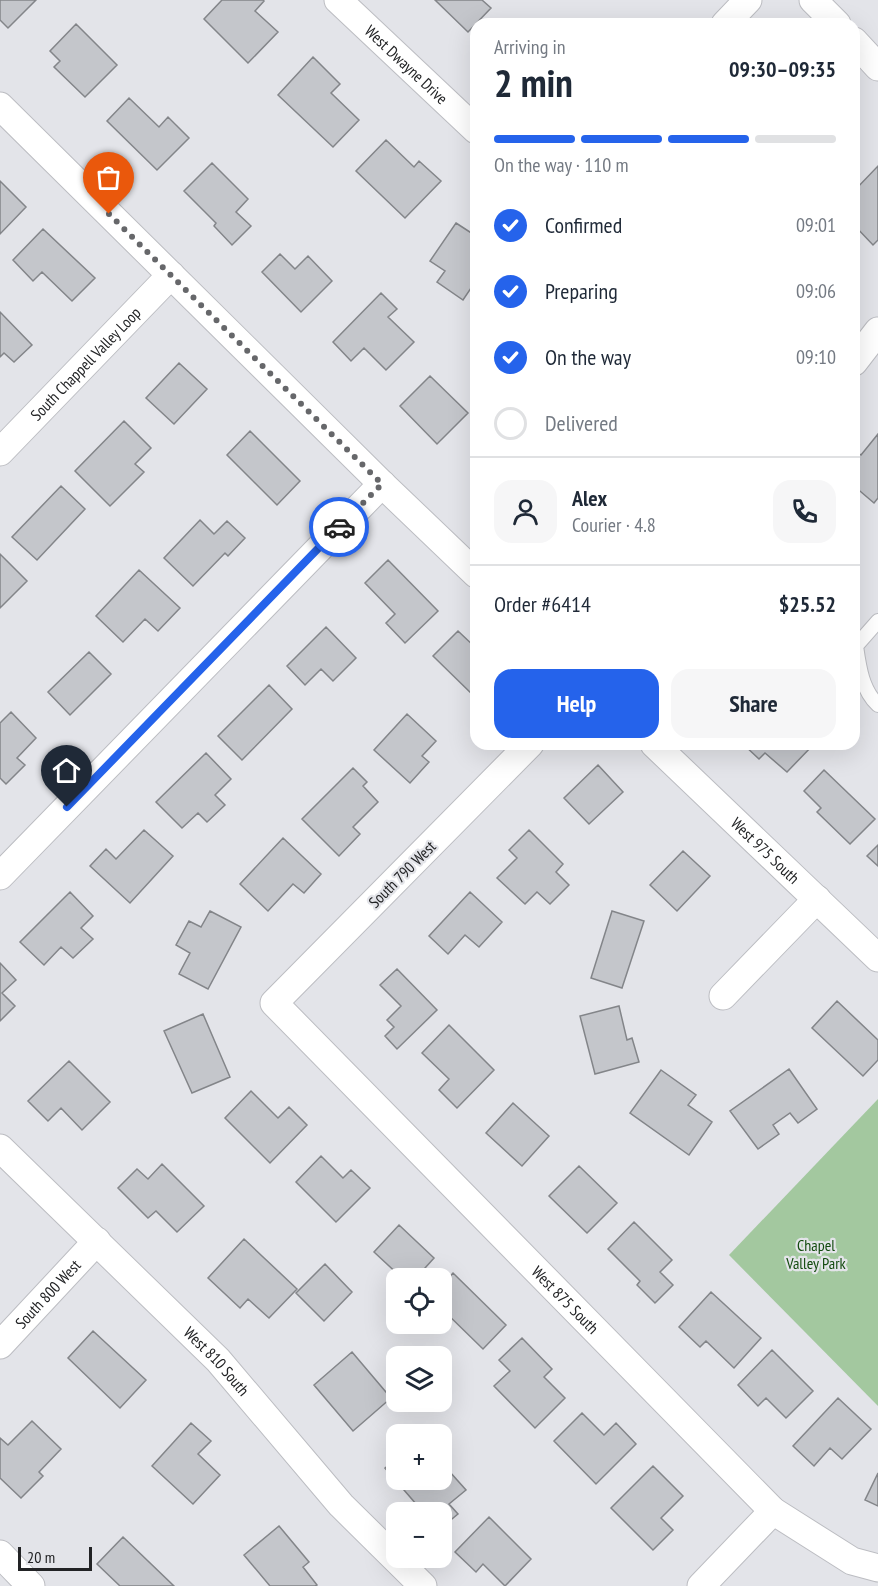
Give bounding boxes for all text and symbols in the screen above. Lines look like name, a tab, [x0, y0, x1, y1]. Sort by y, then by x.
street label: West Dwayne Drive	[361, 21, 452, 108]
text: Arriving in	[494, 34, 566, 60]
text: 09:30–09:35	[729, 55, 836, 83]
text: 2 min	[494, 57, 573, 108]
pin	[83, 152, 134, 214]
text: On the way · 110 m	[494, 152, 629, 178]
icon: bag	[92, 161, 125, 194]
icon: check	[494, 209, 527, 242]
text: Confirmed	[545, 211, 622, 239]
text: 09:01	[796, 212, 836, 238]
icon: check	[494, 275, 527, 308]
text: Preparing	[545, 277, 618, 305]
text: 09:06	[796, 278, 836, 304]
street label: South Chappell Valley Loop	[26, 303, 145, 424]
icon: check	[494, 341, 527, 374]
text: On the way	[545, 343, 631, 371]
text: 09:10	[796, 344, 836, 370]
text: Delivered	[545, 409, 618, 437]
button: person	[494, 480, 557, 543]
button: phone	[773, 480, 836, 543]
text: Alex	[572, 484, 607, 512]
courier	[309, 497, 369, 557]
icon: car	[323, 511, 356, 544]
text: Courier · 4.8	[572, 512, 656, 538]
text: Order #6414	[494, 590, 591, 618]
text: $25.52	[779, 590, 836, 618]
button: Help	[494, 669, 659, 738]
button: Share	[671, 669, 836, 738]
pin	[41, 745, 92, 807]
icon: home	[50, 754, 83, 787]
street label: West 975 South	[727, 813, 804, 888]
street label: South 790 West	[364, 836, 440, 912]
park label: Chapel Valley Park	[785, 1235, 847, 1273]
street label: South 800 West	[11, 1255, 85, 1332]
street label: West 875 South	[528, 1262, 603, 1338]
map controls	[386, 1268, 452, 1568]
button: locate	[386, 1268, 452, 1334]
street label: West 810 South	[180, 1322, 254, 1400]
button: layers	[386, 1346, 452, 1412]
button: +	[386, 1424, 452, 1490]
button: −	[386, 1502, 452, 1568]
scale bar	[18, 1544, 92, 1572]
text: 20 m	[27, 1547, 55, 1567]

